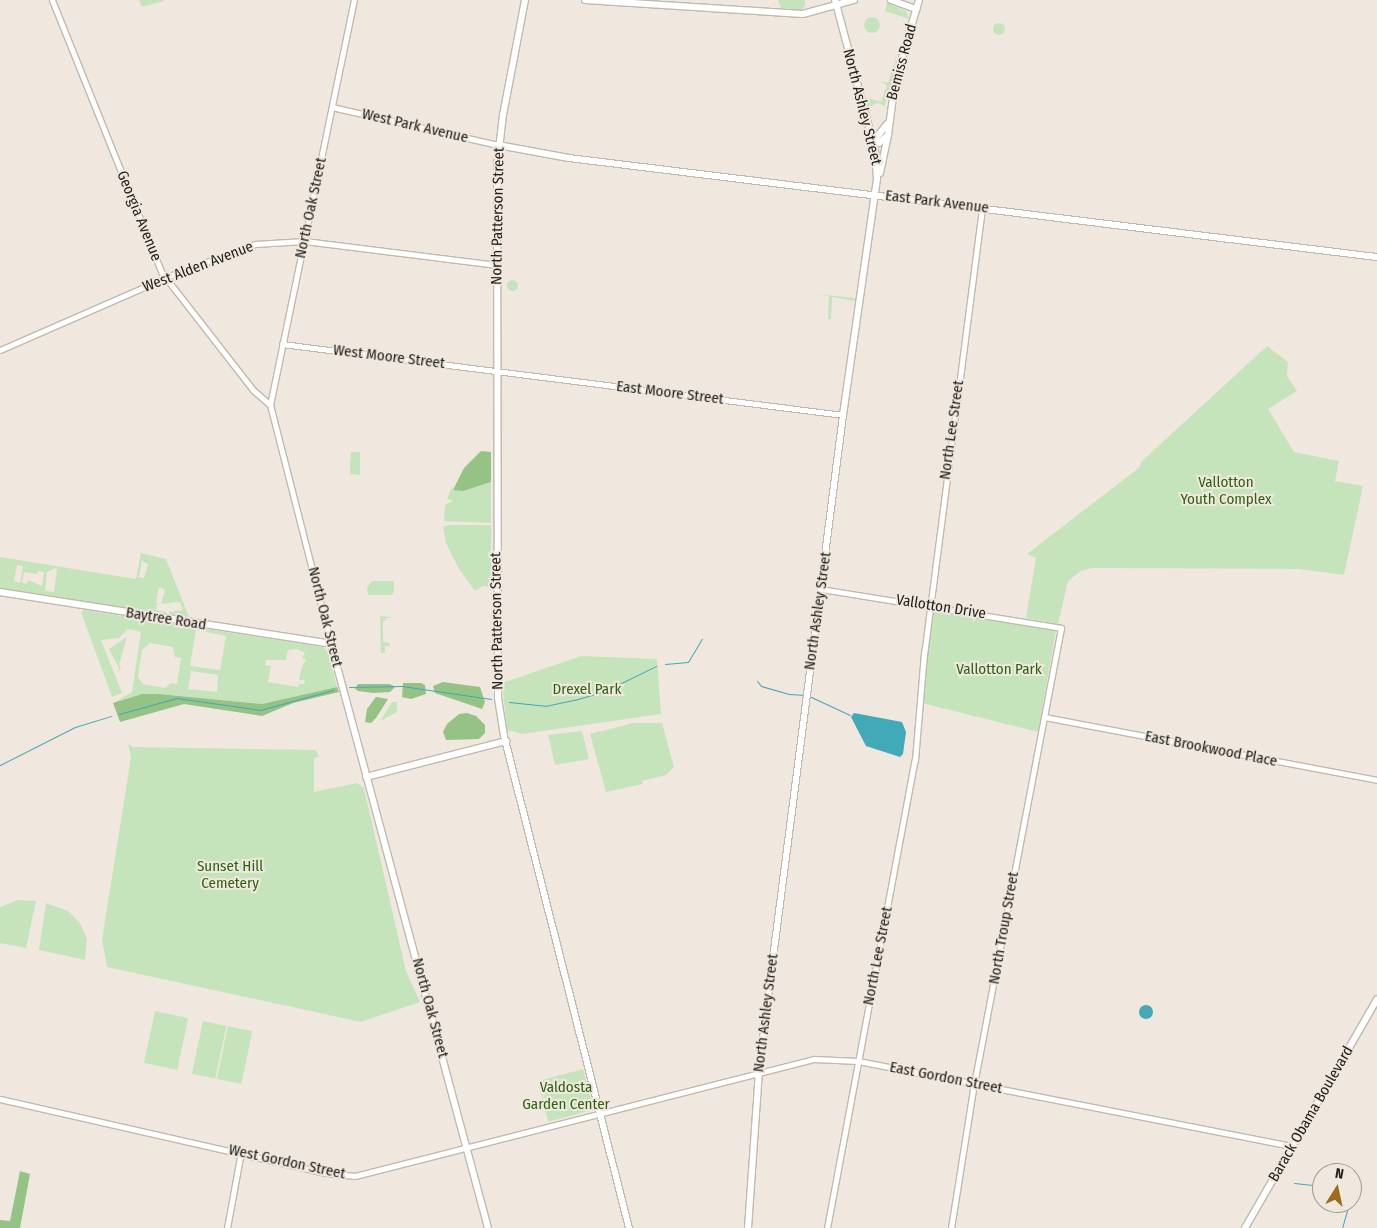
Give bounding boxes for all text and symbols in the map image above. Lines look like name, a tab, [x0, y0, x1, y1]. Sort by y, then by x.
street label: Bemiss Road	[883, 22, 921, 102]
street label: North Ashley Street	[839, 47, 885, 167]
street label: West Park Avenue	[360, 105, 470, 147]
street label: North Patterson Street	[488, 147, 508, 285]
street label: North Oak Street	[292, 156, 330, 260]
street label: Georgia Avenue	[113, 168, 165, 264]
street label: East Park Avenue	[884, 187, 990, 217]
street label: West Alden Avenue	[140, 238, 256, 296]
street label: West Moore Street	[332, 341, 446, 373]
street label: East Moore Street	[615, 377, 725, 409]
street label: North Lee Street	[936, 379, 968, 481]
park label: Vallotton Youth Complex	[1180, 473, 1272, 508]
street label: North Ashley Street	[801, 551, 835, 671]
street label: North Patterson Street	[487, 552, 507, 690]
street label: North Oak Street	[304, 565, 346, 669]
street label: Vallotton Drive	[895, 591, 987, 623]
street label: Baytree Road	[125, 604, 207, 634]
park label: Vallotton Park	[956, 661, 1042, 679]
park label: Drexel Park	[553, 681, 621, 699]
street label: East Brookwood Place	[1143, 727, 1279, 771]
park label: Sunset Hill Cemetery	[197, 857, 263, 892]
street label: North Troup Street	[985, 870, 1023, 986]
street label: North Lee Street	[860, 905, 896, 1007]
street label: North Ashley Street	[750, 953, 782, 1073]
street label: North Oak Street	[408, 956, 452, 1060]
street label: Barack Obama Boulevard	[1265, 1043, 1357, 1185]
street label: East Gordon Street	[888, 1058, 1004, 1098]
park label: Valdosta Garden Center	[522, 1078, 610, 1113]
street label: West Gordon Street	[227, 1141, 347, 1183]
north arrow	[1312, 1163, 1362, 1213]
text: N	[1334, 1165, 1345, 1183]

